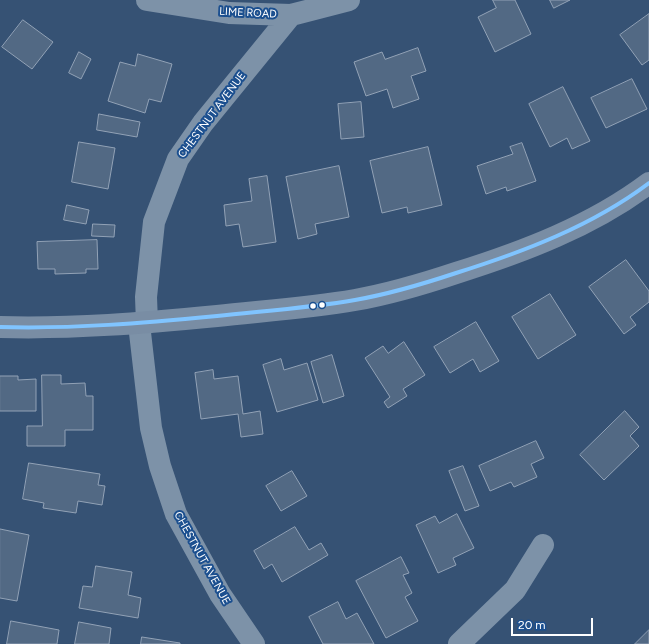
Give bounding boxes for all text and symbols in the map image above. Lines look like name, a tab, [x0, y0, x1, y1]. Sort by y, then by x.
street label: LIME ROAD	[219, 5, 277, 21]
street label: CHESTNUT AVENUE	[175, 69, 249, 161]
unlabelled marker	[317, 300, 327, 310]
unlabelled marker	[308, 301, 318, 311]
street label: CHESTNUT AVENUE	[171, 509, 233, 607]
scale bar	[513, 610, 595, 636]
text: 20 m	[518, 618, 546, 632]

